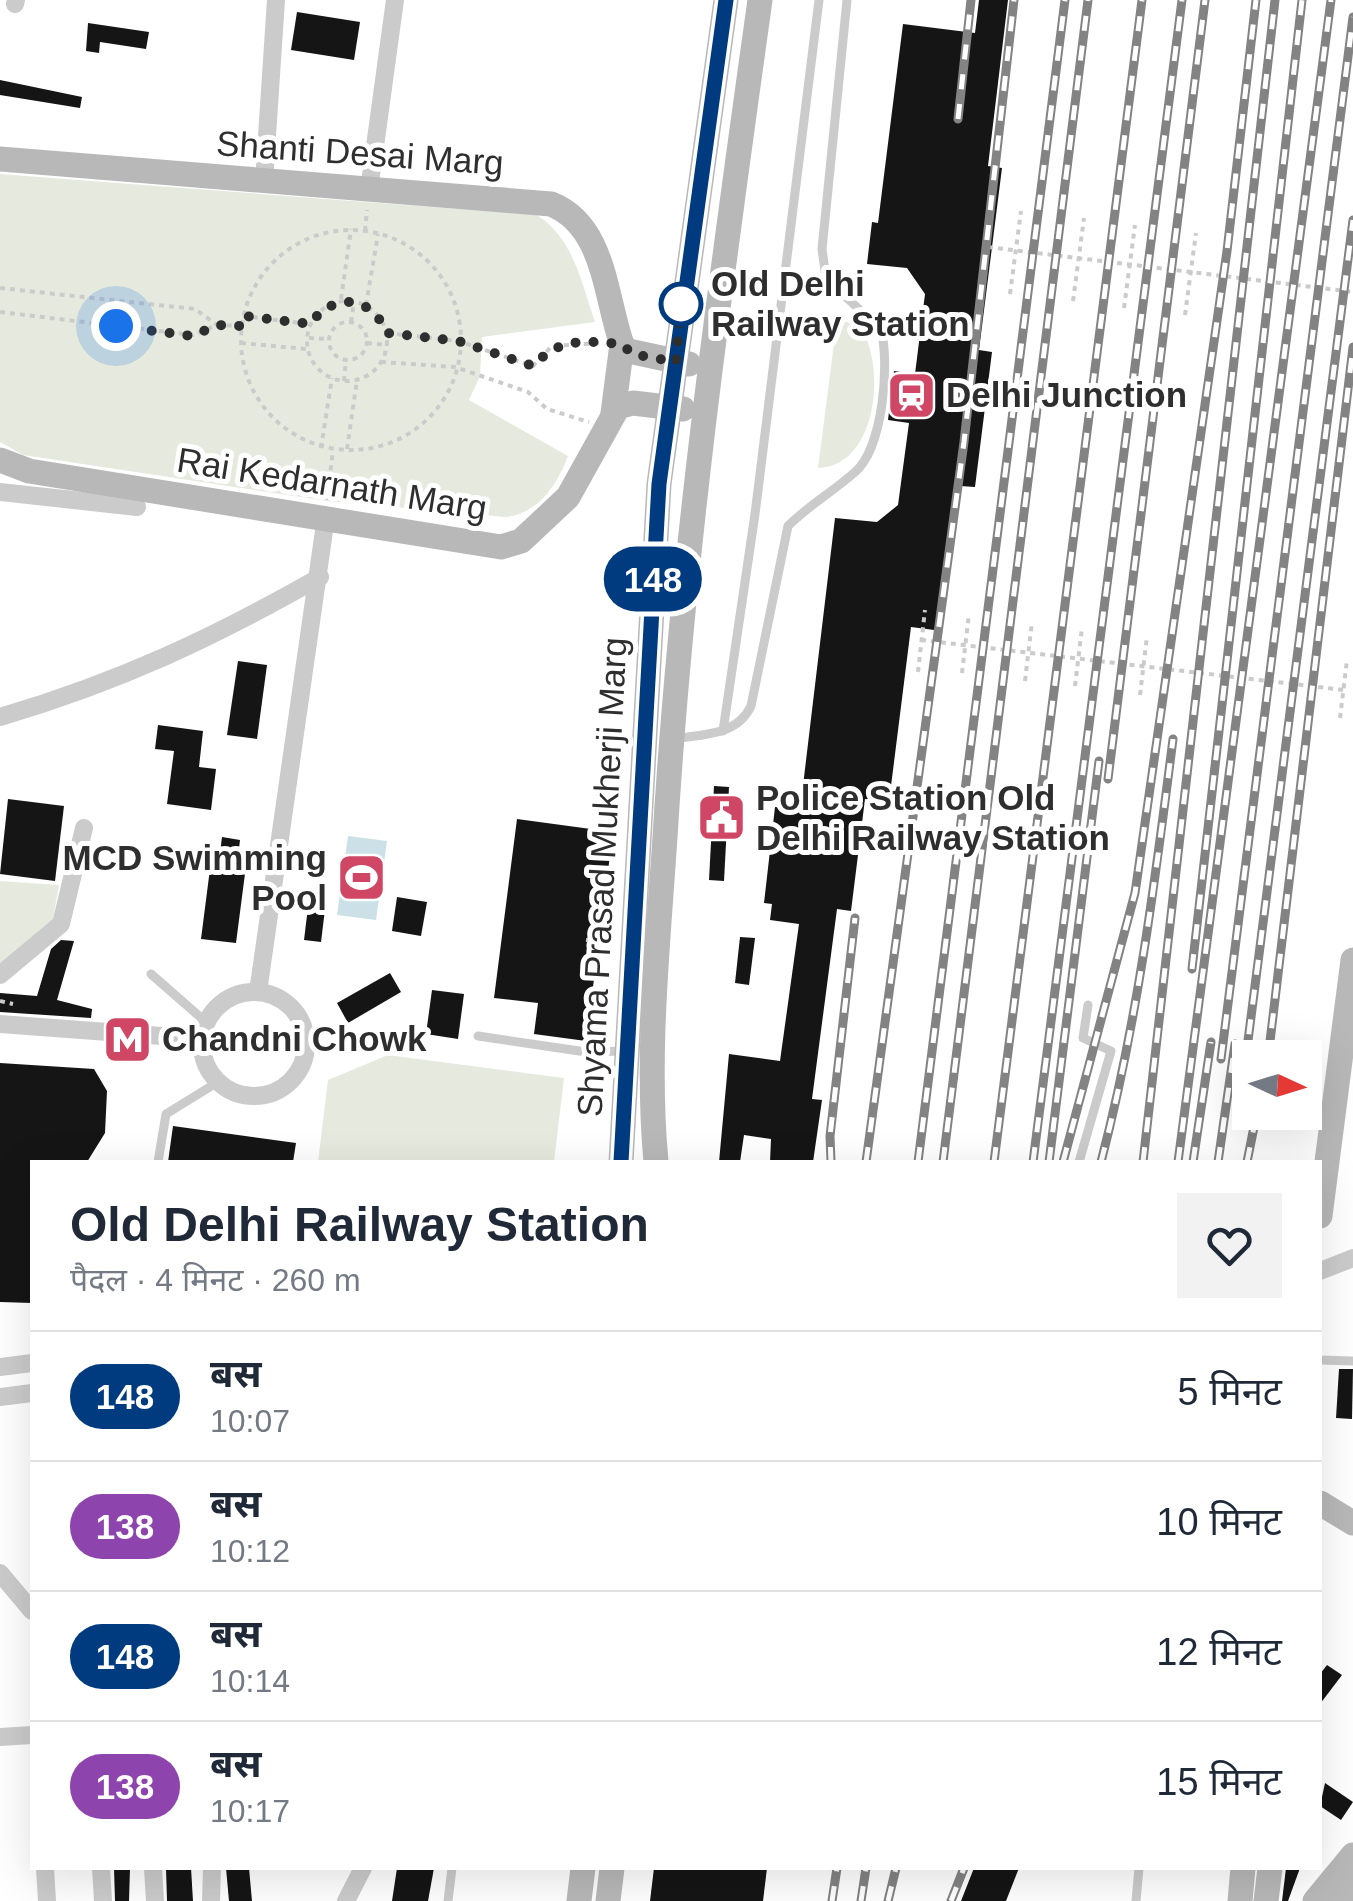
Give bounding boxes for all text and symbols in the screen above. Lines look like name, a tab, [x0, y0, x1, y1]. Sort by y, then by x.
street label: Shanti Desai Marg	[215, 123, 505, 182]
place label: Old Delhi Railway Station	[711, 264, 970, 343]
marker: Old Delhi Railway Station	[660, 283, 702, 325]
your location	[91, 301, 141, 351]
station icon: Delhi Junction	[885, 369, 937, 421]
place label: Delhi Junction	[946, 375, 1187, 414]
street label: Rai Kedarnath Marg	[174, 440, 490, 527]
line badge: 148	[596, 546, 710, 612]
text: 148	[624, 560, 682, 599]
street label: Shyama Prasad Mukherji Marg	[569, 636, 634, 1118]
place label: Police Station Old Delhi Railway Station	[756, 778, 1110, 857]
public building icon: Police Station Old Delhi Railway Station	[695, 792, 747, 844]
place label: MCD Swimming Pool	[63, 838, 327, 917]
sports icon: MCD Swimming Pool	[336, 852, 388, 904]
metro station icon: Chandni Chowk	[101, 1013, 153, 1065]
place label: Chandni Chowk	[162, 1019, 427, 1058]
north arrow	[1232, 1040, 1322, 1130]
map controls	[1232, 1040, 1322, 1130]
button: heart	[1177, 1193, 1282, 1298]
text: Old Delhi Railway Station	[70, 1198, 649, 1251]
text: पैदल · 4 मिनट · 260 m	[70, 1262, 361, 1298]
text: बस	[210, 1353, 262, 1395]
text: 5 मिनट	[1178, 1371, 1282, 1413]
text: 148	[96, 1377, 154, 1416]
text: 10:07	[210, 1403, 290, 1439]
text: बस	[210, 1483, 262, 1525]
text: 10 मिनट	[1156, 1501, 1282, 1543]
text: 138	[96, 1507, 154, 1546]
text: 10:12	[210, 1533, 290, 1569]
text: बस	[210, 1613, 262, 1655]
text: 12 मिनट	[1156, 1631, 1282, 1673]
text: 148	[96, 1637, 154, 1676]
text: 10:14	[210, 1663, 290, 1699]
text: बस	[210, 1743, 262, 1785]
text: 15 मिनट	[1156, 1761, 1282, 1803]
text: 138	[96, 1767, 154, 1806]
text: 10:17	[210, 1793, 290, 1829]

